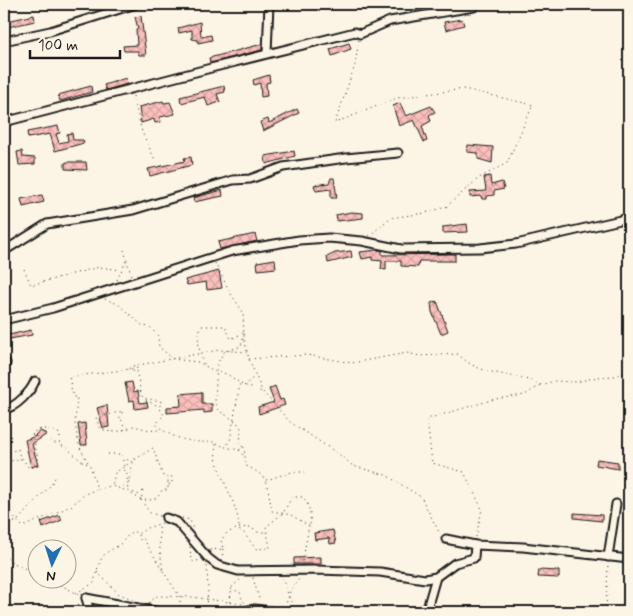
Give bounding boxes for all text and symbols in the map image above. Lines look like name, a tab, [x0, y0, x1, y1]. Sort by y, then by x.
scale bar	[30, 28, 120, 60]
text: 100 m	[38, 36, 78, 56]
north arrow	[28, 538, 78, 588]
text: N	[46, 567, 56, 585]

